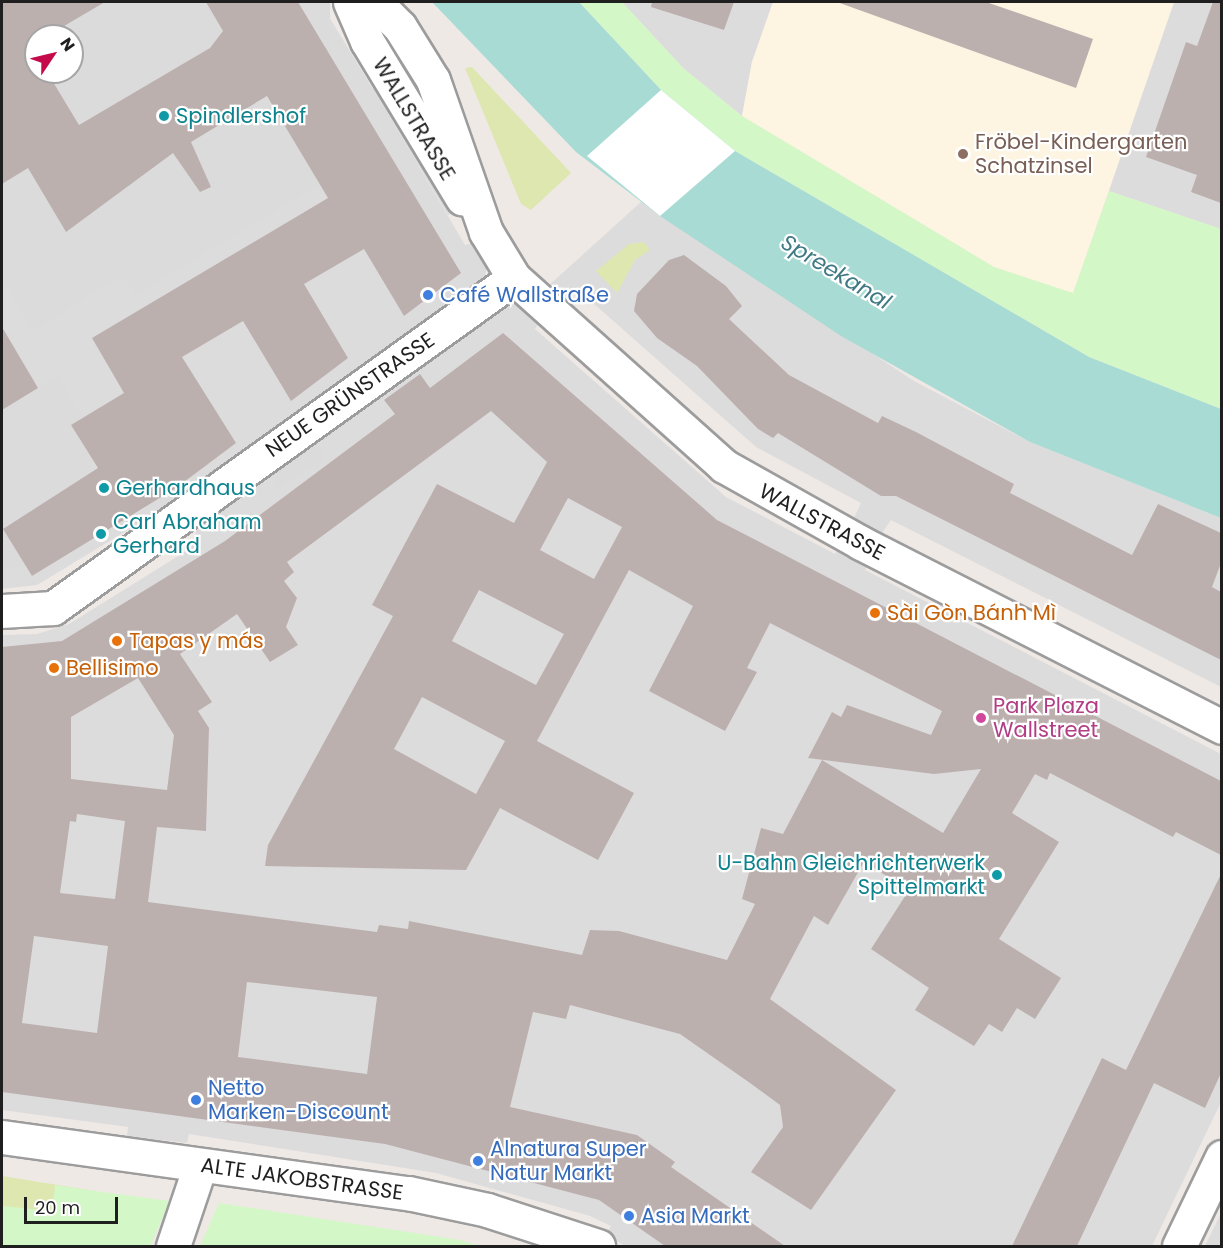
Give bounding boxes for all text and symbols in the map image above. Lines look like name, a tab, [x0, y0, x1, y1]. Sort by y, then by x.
north arrow	[24, 24, 84, 84]
text: N	[55, 33, 80, 56]
street label: WALLSTRASSE	[367, 53, 461, 185]
place label: Spindlershof	[176, 103, 306, 129]
marker: Spindlershof	[157, 109, 171, 123]
place label: Fröbel-Kindergarten Schatzinsel	[975, 129, 1187, 179]
marker: Fröbel-Kindergarten Schatzinsel	[956, 147, 970, 161]
water label: Spreekanal	[776, 229, 896, 315]
place label: Café Wallstraße	[440, 282, 609, 308]
marker: Café Wallstraße	[421, 288, 435, 302]
street label: NEUE GRÜNSTRASSE	[261, 327, 439, 463]
place label: Gerhardhaus	[116, 475, 255, 501]
street label: WALLSTRASSE	[755, 478, 889, 566]
marker: Gerhardhaus	[97, 481, 111, 495]
place label: Carl Abraham Gerhard	[113, 509, 262, 559]
marker: Carl Abraham Gerhard	[94, 527, 108, 541]
place label: Sài Gòn Bánh Mì	[887, 600, 1056, 626]
marker: Sài Gòn Bánh Mì	[868, 606, 882, 620]
place label: Tapas y más	[129, 628, 264, 654]
marker: Tapas y más	[110, 634, 124, 648]
place label: Bellisimo	[66, 655, 159, 681]
marker: Bellisimo	[47, 661, 61, 675]
place label: Park Plaza Wallstreet	[993, 693, 1099, 743]
marker: Park Plaza Wallstreet	[974, 711, 988, 725]
place label: U-Bahn Gleichrichterwerk Spittelmarkt	[717, 850, 985, 900]
marker: U-Bahn Gleichrichterwerk Spittelmarkt	[990, 868, 1004, 882]
place label: Netto Marken-Discount	[208, 1075, 389, 1125]
marker: Netto Marken-Discount	[189, 1093, 203, 1107]
place label: Alnatura Super Natur Markt	[490, 1136, 646, 1186]
street label: ALTE JAKOBSTRASSE	[199, 1152, 405, 1206]
marker: Alnatura Super Natur Markt	[471, 1154, 485, 1168]
scale bar	[27, 1185, 122, 1223]
text: 20 m	[35, 1195, 80, 1220]
place label: Asia Markt	[641, 1203, 750, 1229]
marker: Asia Markt	[622, 1209, 636, 1223]

